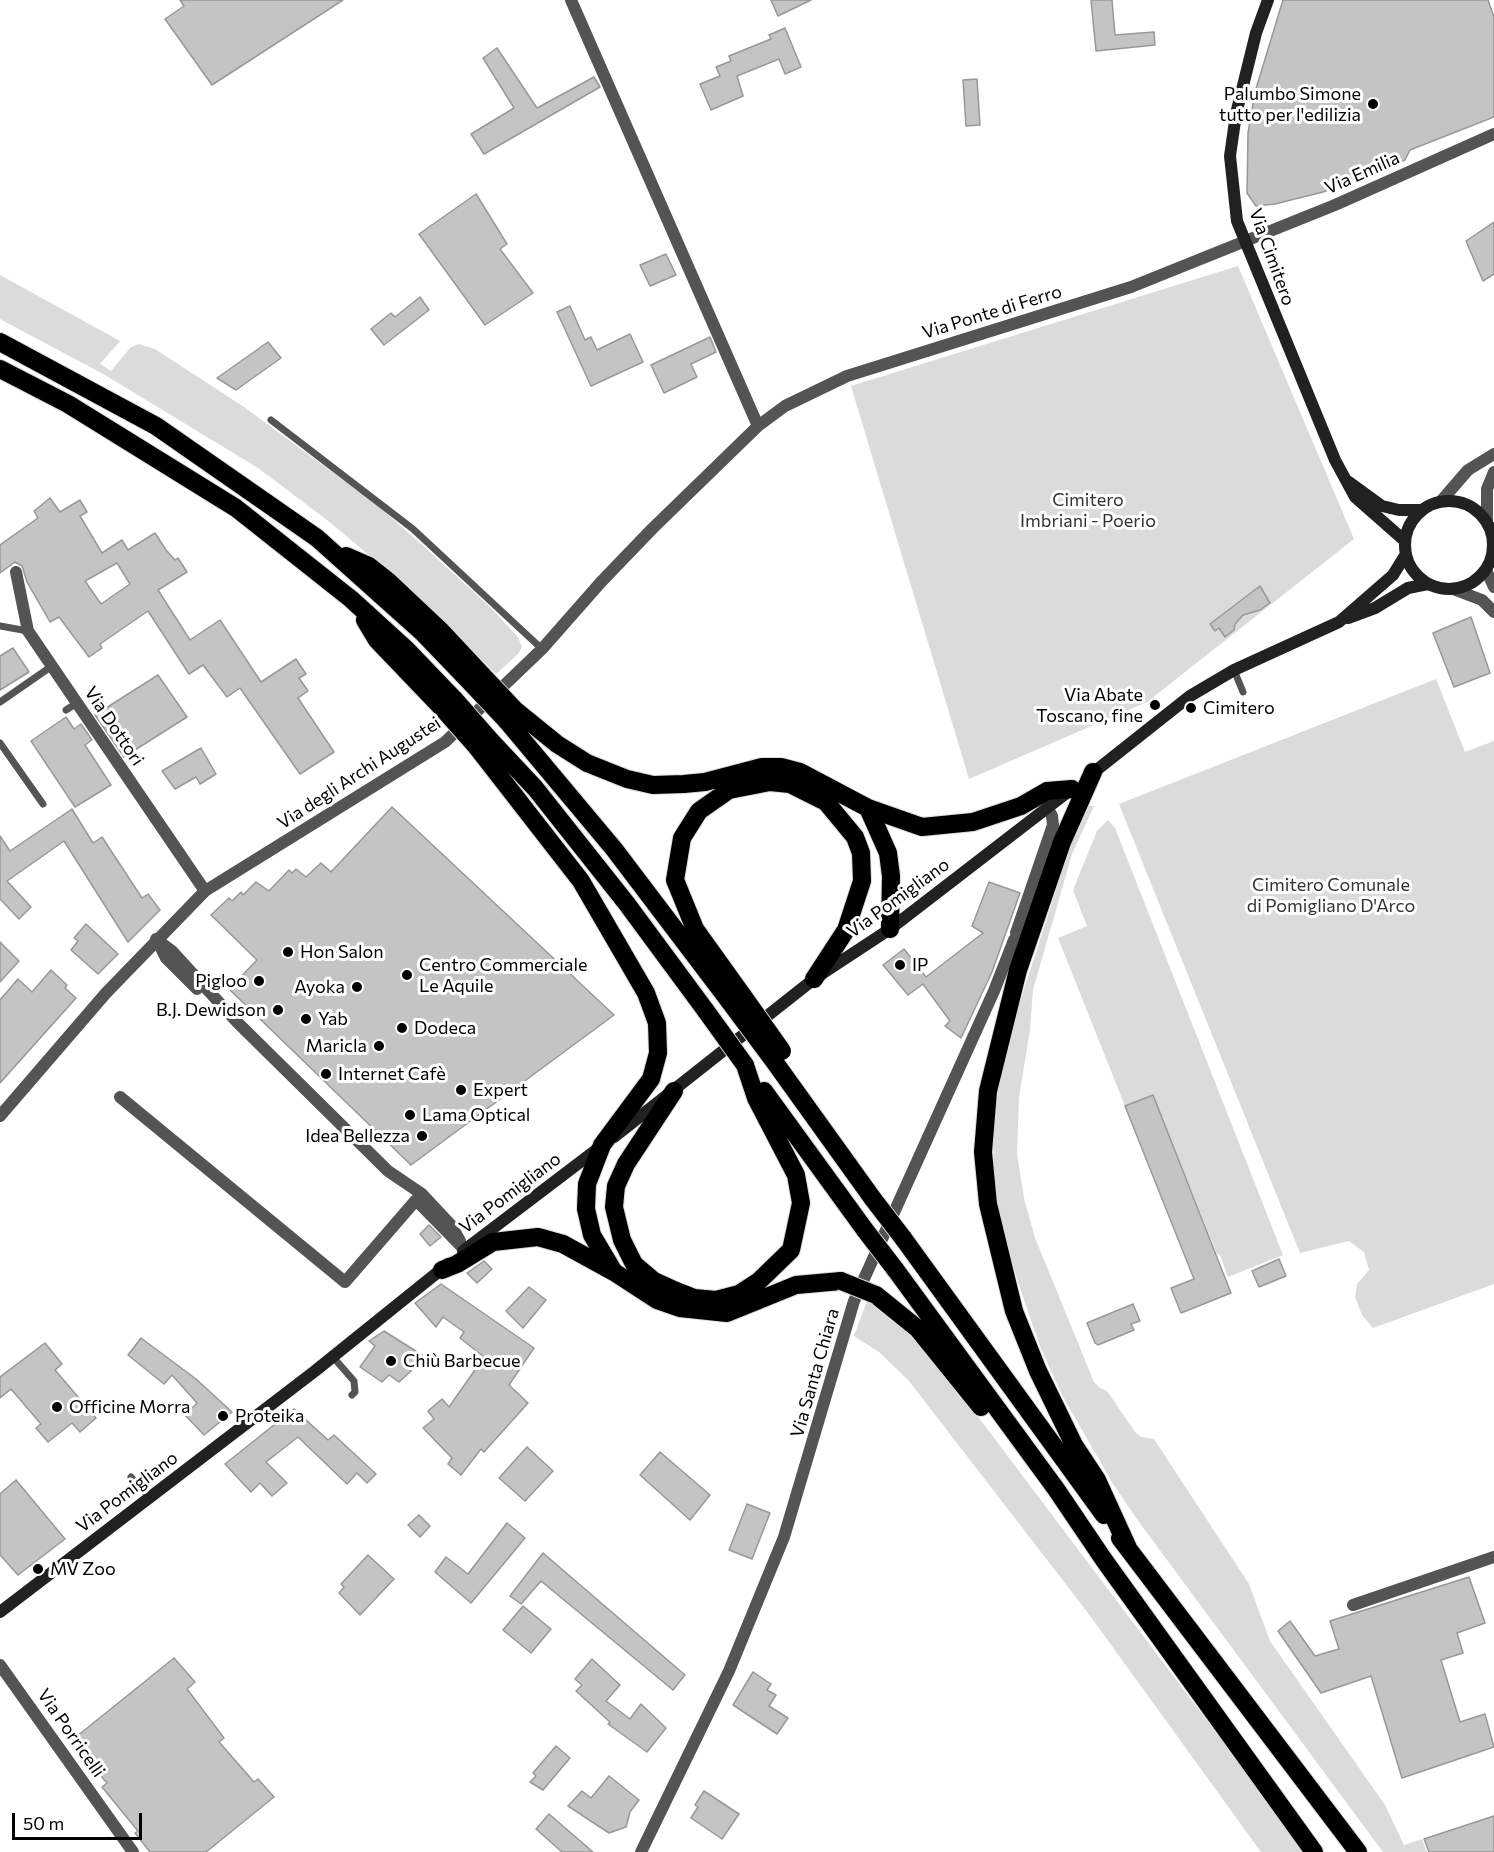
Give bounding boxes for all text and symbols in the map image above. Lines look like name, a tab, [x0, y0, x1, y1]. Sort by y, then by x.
place label: Palumbo Simone tutto per l'edilizia	[1219, 83, 1361, 125]
marker: Palumbo Simone tutto per l'edilizia	[1366, 97, 1380, 111]
street label: Via Emilia	[1321, 147, 1403, 199]
street label: Via Cimitero	[1244, 206, 1300, 308]
street label: Via Ponte di Ferro	[920, 281, 1064, 343]
park label: Cimitero Imbriani - Poerio	[1020, 489, 1156, 532]
street label: Via Dottori	[80, 682, 148, 770]
place label: Via Abate Toscano, fine	[1036, 684, 1143, 726]
place label: Cimitero	[1203, 697, 1275, 719]
marker: Via Abate Toscano, fine	[1148, 698, 1162, 712]
marker: Cimitero	[1184, 701, 1198, 715]
street label: Via degli Archi Augustei	[273, 712, 445, 834]
street label: Via Pomigliano	[843, 854, 953, 942]
park label: Cimitero Comunale di Pomigliano D'Arco	[1247, 874, 1415, 916]
place label: Hon Salon	[300, 941, 384, 963]
marker: Hon Salon	[281, 945, 295, 959]
place label: Centro Commerciale Le Aquile	[419, 954, 587, 996]
place label: IP	[912, 954, 928, 976]
marker: IP	[893, 958, 907, 972]
marker: Centro Commerciale Le Aquile	[400, 968, 414, 982]
place label: Pigloo	[195, 970, 247, 992]
marker: Pigloo	[252, 974, 266, 988]
place label: Ayoka	[294, 976, 345, 998]
marker: Ayoka	[350, 980, 364, 994]
place label: B.J. Dewidson	[156, 999, 266, 1021]
marker: B.J. Dewidson	[271, 1003, 285, 1017]
place label: Yab	[318, 1008, 348, 1030]
marker: Yab	[299, 1012, 313, 1026]
place label: Dodeca	[414, 1017, 476, 1039]
marker: Dodeca	[395, 1021, 409, 1035]
place label: Maricla	[306, 1035, 367, 1057]
marker: Maricla	[372, 1039, 386, 1053]
place label: Internet Cafè	[338, 1063, 446, 1085]
marker: Internet Cafè	[319, 1067, 333, 1081]
place label: Expert	[473, 1079, 528, 1101]
marker: Expert	[454, 1083, 468, 1097]
place label: Lama Optical	[422, 1104, 530, 1126]
marker: Lama Optical	[403, 1108, 417, 1122]
place label: Idea Bellezza	[305, 1125, 410, 1147]
marker: Idea Bellezza	[415, 1129, 429, 1143]
street label: Via Pomigliano	[455, 1148, 565, 1238]
street label: Via Santa Chiara	[786, 1306, 844, 1440]
place label: Chiù Barbecue	[403, 1350, 521, 1372]
marker: Chiù Barbecue	[384, 1354, 398, 1368]
place label: Officine Morra	[69, 1396, 190, 1418]
marker: Officine Morra	[50, 1400, 64, 1414]
place label: Proteika	[235, 1405, 304, 1427]
marker: Proteika	[216, 1409, 230, 1423]
street label: Via Pomigliano	[72, 1447, 182, 1537]
place label: MV Zoo	[50, 1558, 116, 1580]
marker: MV Zoo	[31, 1562, 45, 1576]
street label: Via Porricelli	[33, 1685, 109, 1781]
scale bar	[15, 1801, 146, 1839]
text: 50 m	[23, 1812, 64, 1834]

